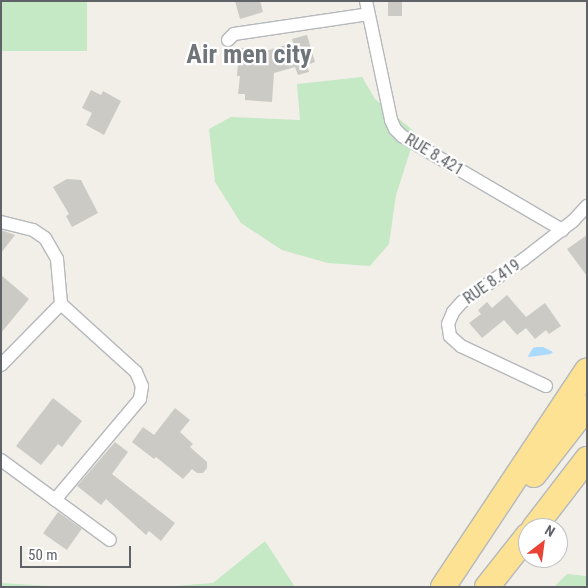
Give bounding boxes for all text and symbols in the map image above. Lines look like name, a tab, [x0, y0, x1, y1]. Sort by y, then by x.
district label: Air men city	[186, 39, 312, 71]
street label: RUE 8.421	[401, 130, 467, 180]
street label: RUE 8.419	[460, 256, 524, 308]
north arrow	[518, 518, 568, 568]
text: N	[542, 522, 558, 540]
scale bar	[22, 536, 134, 568]
text: 50 m	[28, 546, 58, 564]

